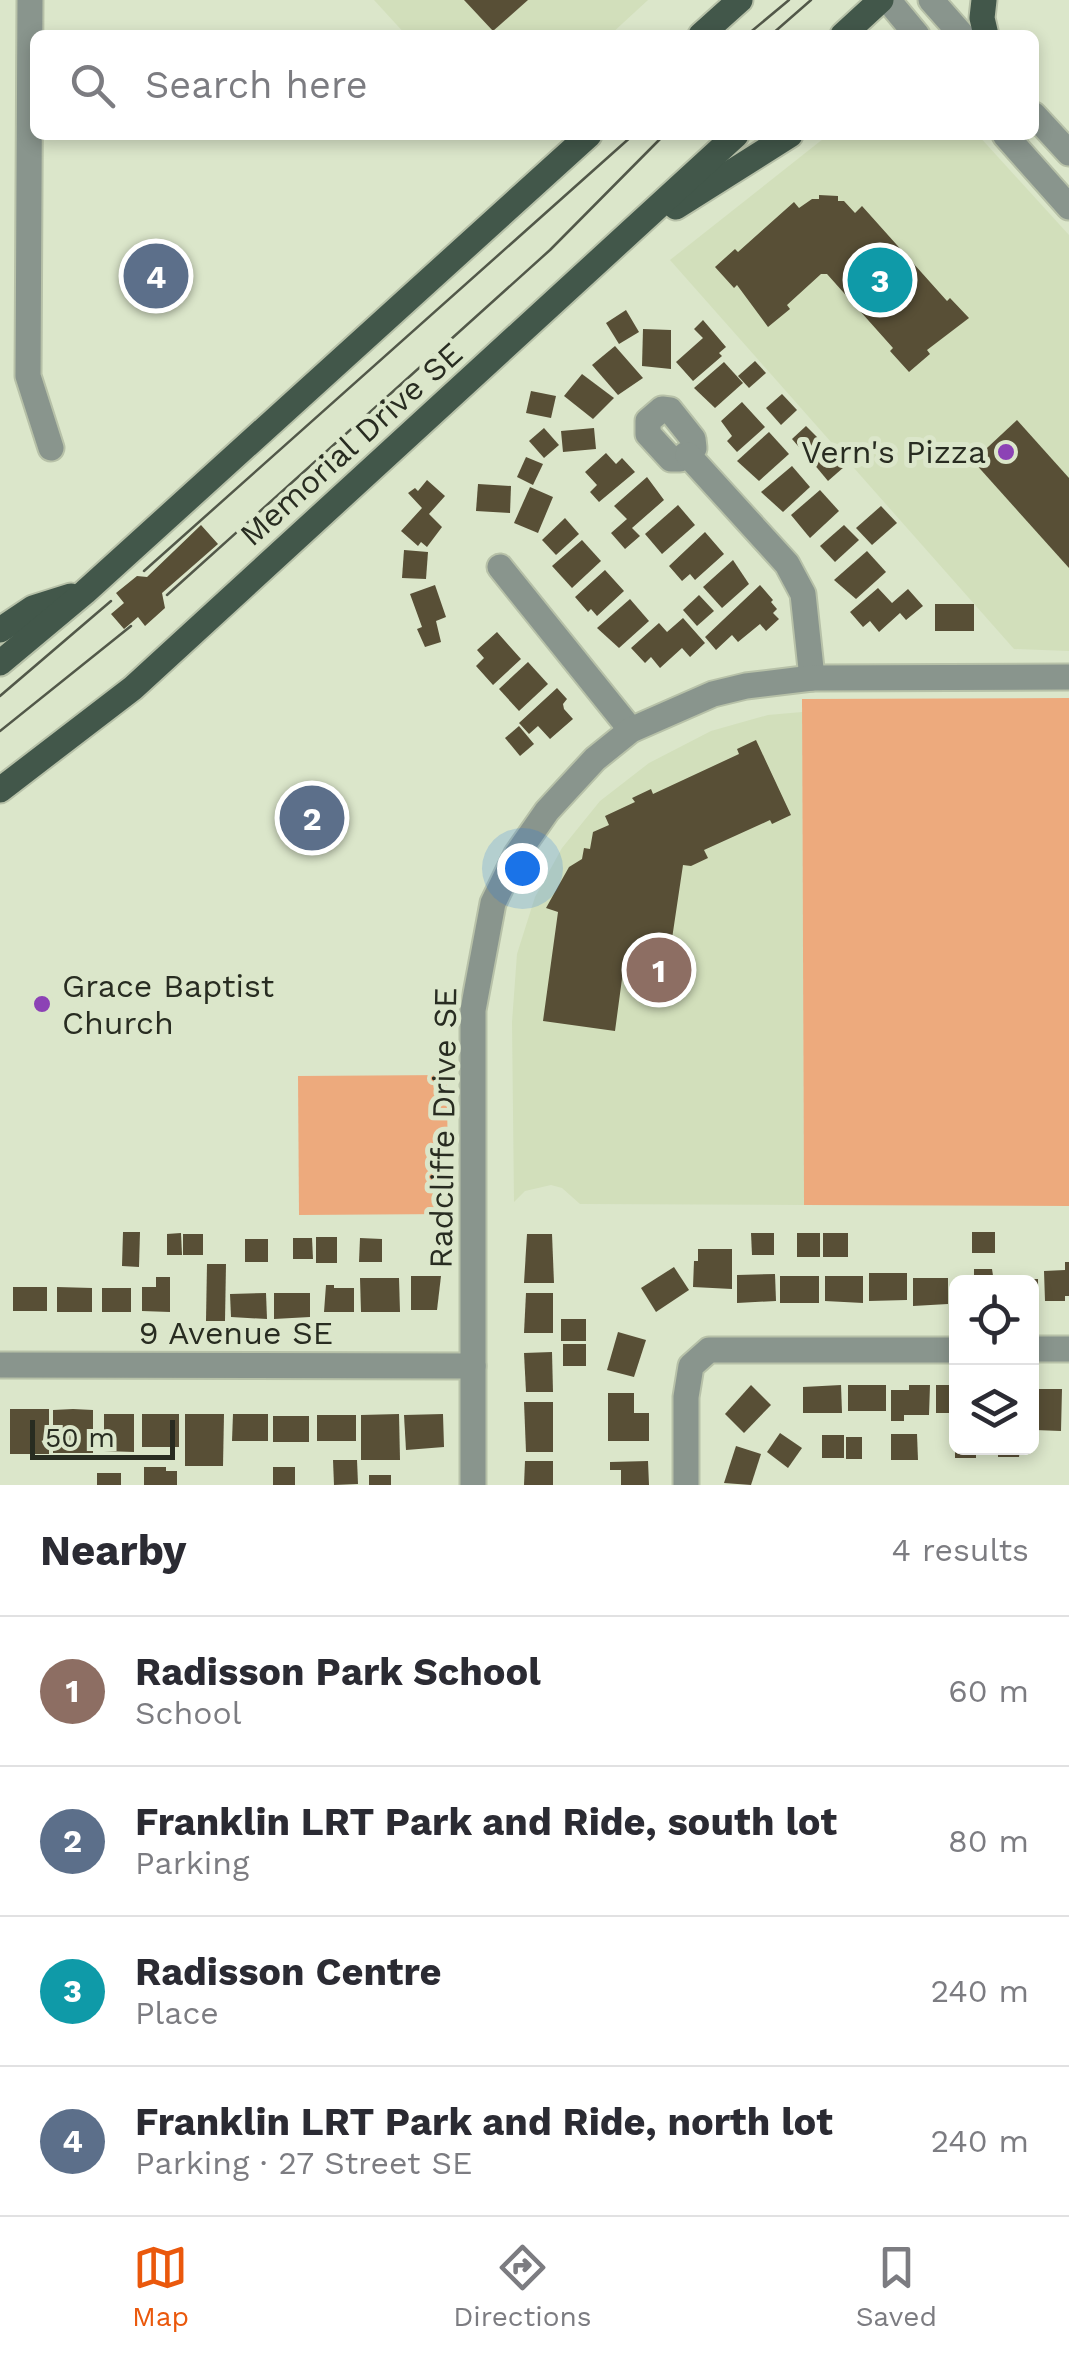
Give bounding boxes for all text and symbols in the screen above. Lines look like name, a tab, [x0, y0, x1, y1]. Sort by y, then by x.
search box	[30, 30, 1039, 140]
icon: search	[65, 58, 120, 113]
text: Search here	[145, 63, 368, 107]
pin: 4	[124, 238, 188, 314]
pin: 3	[848, 242, 912, 318]
street label: Memorial Drive SE	[232, 334, 470, 554]
place label: Vern's Pizza	[801, 433, 986, 471]
marker: Vern's Pizza	[995, 441, 1017, 463]
pin: 2	[280, 780, 344, 856]
your location	[497, 843, 548, 894]
pin: 1	[626, 932, 692, 1008]
place label: Grace Baptist Church	[62, 967, 274, 1042]
street label: Radcliffe Drive SE	[422, 987, 464, 1269]
marker: Grace Baptist Church	[31, 993, 53, 1015]
map controls	[949, 1275, 1039, 1455]
button: locate	[949, 1275, 1039, 1365]
street label: 9 Avenue SE	[139, 1314, 333, 1352]
button: layers	[949, 1365, 1039, 1455]
scale bar	[30, 1415, 175, 1460]
text: 50 m	[45, 1421, 115, 1454]
text: Nearby	[40, 1526, 187, 1575]
text: 4 results	[891, 1531, 1029, 1569]
text: Radisson Park School	[135, 1650, 541, 1694]
text: 1	[66, 1672, 79, 1710]
text: 60 m	[948, 1672, 1029, 1710]
text: School	[135, 1694, 241, 1732]
text: Franklin LRT Park and Ride, south lot	[135, 1800, 837, 1844]
text: 2	[63, 1822, 82, 1860]
text: 80 m	[948, 1822, 1029, 1860]
text: Parking	[135, 1844, 249, 1882]
text: Radisson Centre	[135, 1950, 442, 1994]
text: 3	[63, 1972, 82, 2010]
text: 240 m	[930, 1972, 1029, 2010]
text: Place	[135, 1994, 219, 2032]
text: Franklin LRT Park and Ride, north lot	[135, 2100, 833, 2144]
text: 4	[62, 2122, 83, 2160]
text: 240 m	[930, 2122, 1029, 2160]
text: Parking · 27 Street SE	[135, 2144, 472, 2182]
tab: Map	[132, 2240, 189, 2333]
tab: Directions	[453, 2240, 592, 2333]
tab: Saved	[856, 2240, 937, 2333]

